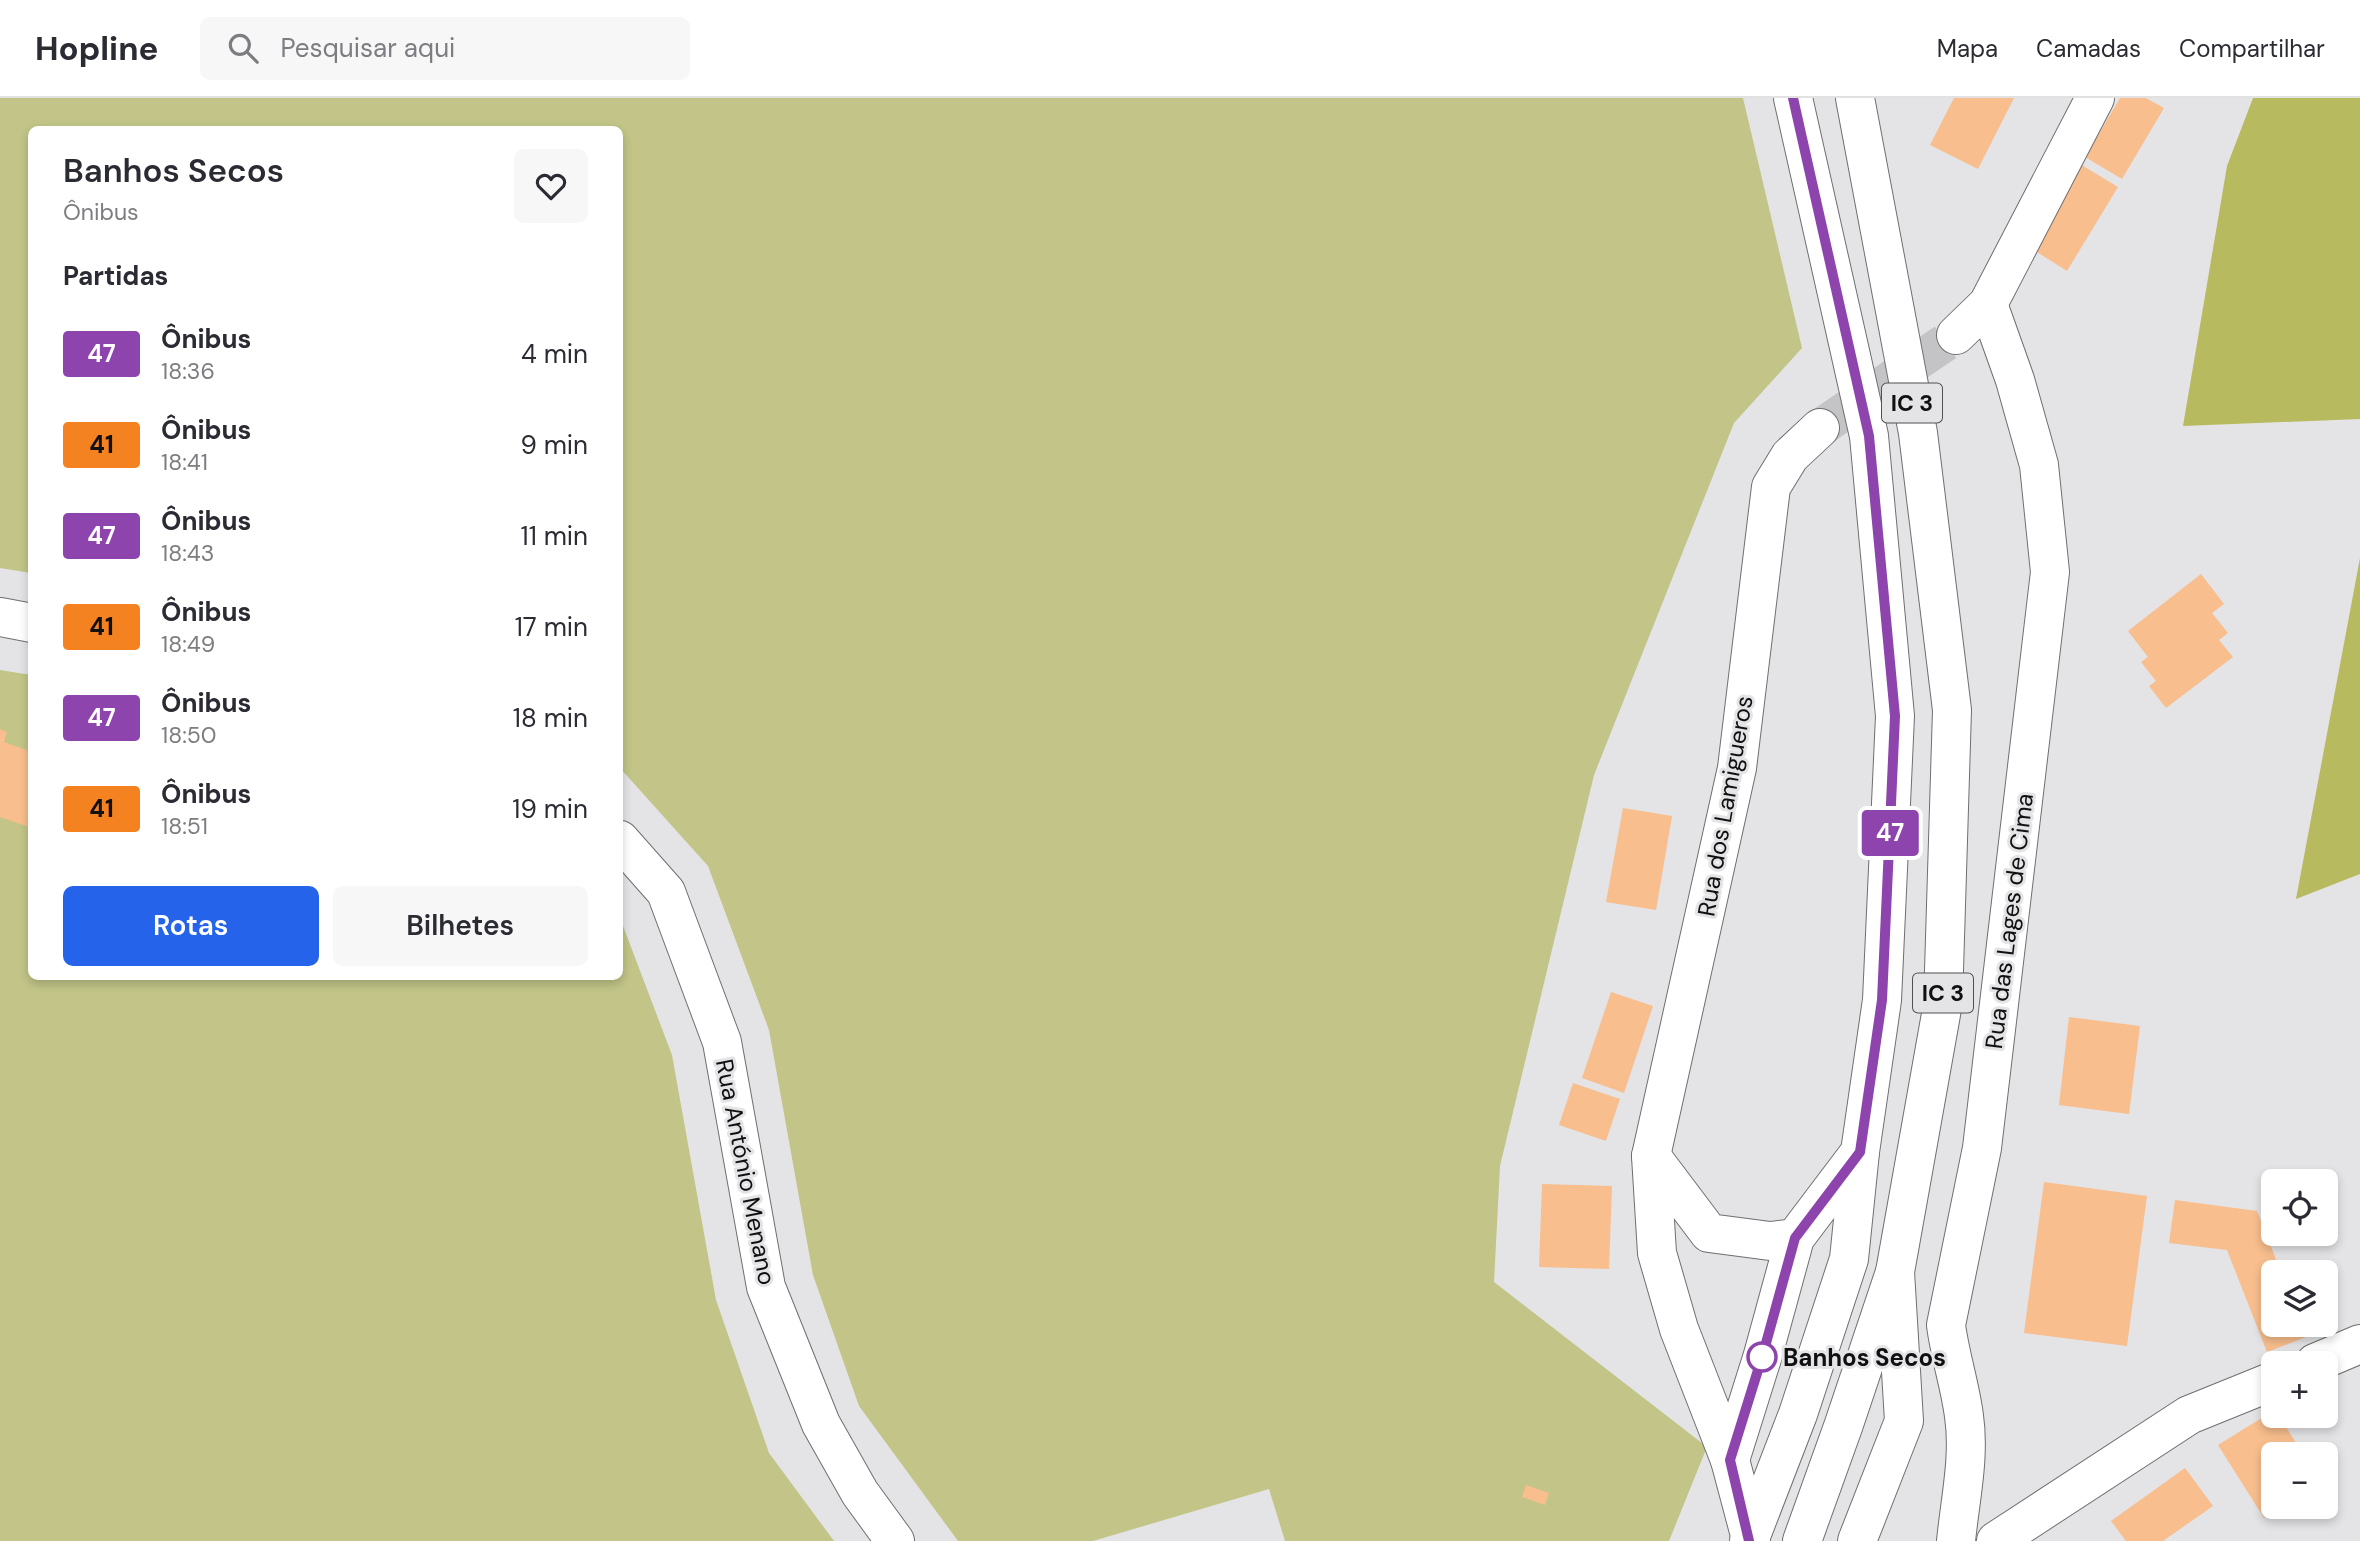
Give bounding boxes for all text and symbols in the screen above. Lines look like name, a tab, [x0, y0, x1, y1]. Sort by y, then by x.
search box	[200, 17, 690, 80]
text: Hopline	[35, 27, 158, 70]
icon: search	[224, 29, 262, 67]
text: Pesquisar aqui	[280, 31, 455, 65]
text: Mapa	[1937, 33, 1998, 64]
text: Camadas	[2036, 33, 2141, 64]
text: Compartilhar	[2179, 33, 2325, 64]
text: Banhos Secos	[63, 149, 284, 192]
button: heart	[514, 149, 588, 223]
text: Ônibus	[63, 197, 139, 227]
text: Partidas	[63, 259, 168, 293]
text: Ônibus	[161, 322, 251, 356]
text: 4 min	[521, 337, 588, 371]
text: 47	[87, 338, 116, 369]
text: 18:36	[161, 356, 215, 386]
road number: IC 3	[1882, 384, 1942, 422]
text: Ônibus	[161, 413, 251, 447]
text: 9 min	[520, 428, 588, 462]
text: 41	[89, 429, 114, 460]
text: 18:41	[161, 447, 208, 477]
text: Ônibus	[161, 504, 251, 538]
text: 11 min	[521, 519, 588, 553]
text: 47	[87, 520, 116, 551]
text: 18:43	[161, 538, 214, 568]
text: Ônibus	[161, 595, 251, 629]
text: 17 min	[515, 610, 588, 644]
text: 41	[89, 611, 114, 642]
text: 18:49	[161, 629, 215, 659]
text: Ônibus	[161, 686, 251, 720]
street label: Rua dos Lamigueros	[1690, 693, 1760, 919]
text: 18 min	[513, 701, 588, 735]
text: 47	[87, 702, 116, 733]
text: 18:50	[161, 720, 217, 750]
text: Ônibus	[161, 777, 251, 811]
street label: Rua das Lages de Cima	[1978, 791, 2040, 1051]
text: 19 min	[512, 792, 588, 826]
text: 41	[89, 793, 114, 824]
line badge: 47	[1858, 810, 1922, 856]
text: 18:51	[161, 811, 208, 841]
text: 47	[1876, 817, 1904, 848]
button: Rotas	[63, 886, 319, 966]
button: Bilhetes	[333, 886, 588, 966]
road number: IC 3	[1913, 974, 1973, 1012]
street label: Rua António Menano	[709, 1057, 783, 1287]
map controls	[2261, 1169, 2338, 1519]
button: locate	[2261, 1169, 2338, 1246]
button: layers	[2261, 1260, 2338, 1337]
marker: Banhos Secos	[1747, 1342, 1777, 1372]
place label: Banhos Secos	[1783, 1342, 1946, 1373]
button: +	[2261, 1351, 2338, 1428]
button: −	[2261, 1442, 2338, 1519]

